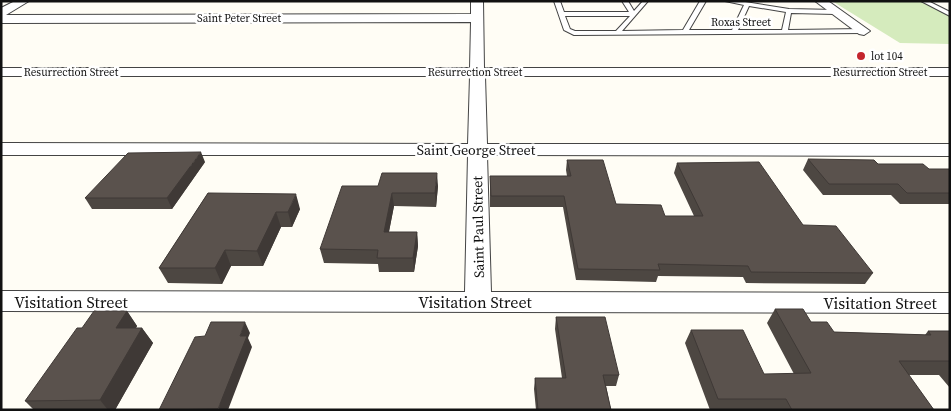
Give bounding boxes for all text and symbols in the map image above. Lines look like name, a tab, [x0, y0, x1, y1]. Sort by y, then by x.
street label: Saint Peter Street	[197, 11, 281, 26]
street label: Roxas Street	[711, 15, 771, 30]
place label: lot 104	[871, 49, 903, 64]
marker: lot 104	[855, 50, 867, 62]
street label: Resurrection Street	[24, 65, 119, 80]
street label: Resurrection Street	[428, 65, 523, 80]
street label: Resurrection Street	[833, 65, 928, 80]
street label: Saint George Street	[417, 140, 536, 160]
street label: Saint Paul Street	[467, 175, 489, 278]
street label: Visitation Street	[14, 291, 129, 313]
street label: Visitation Street	[418, 291, 533, 313]
street label: Visitation Street	[823, 292, 938, 314]

